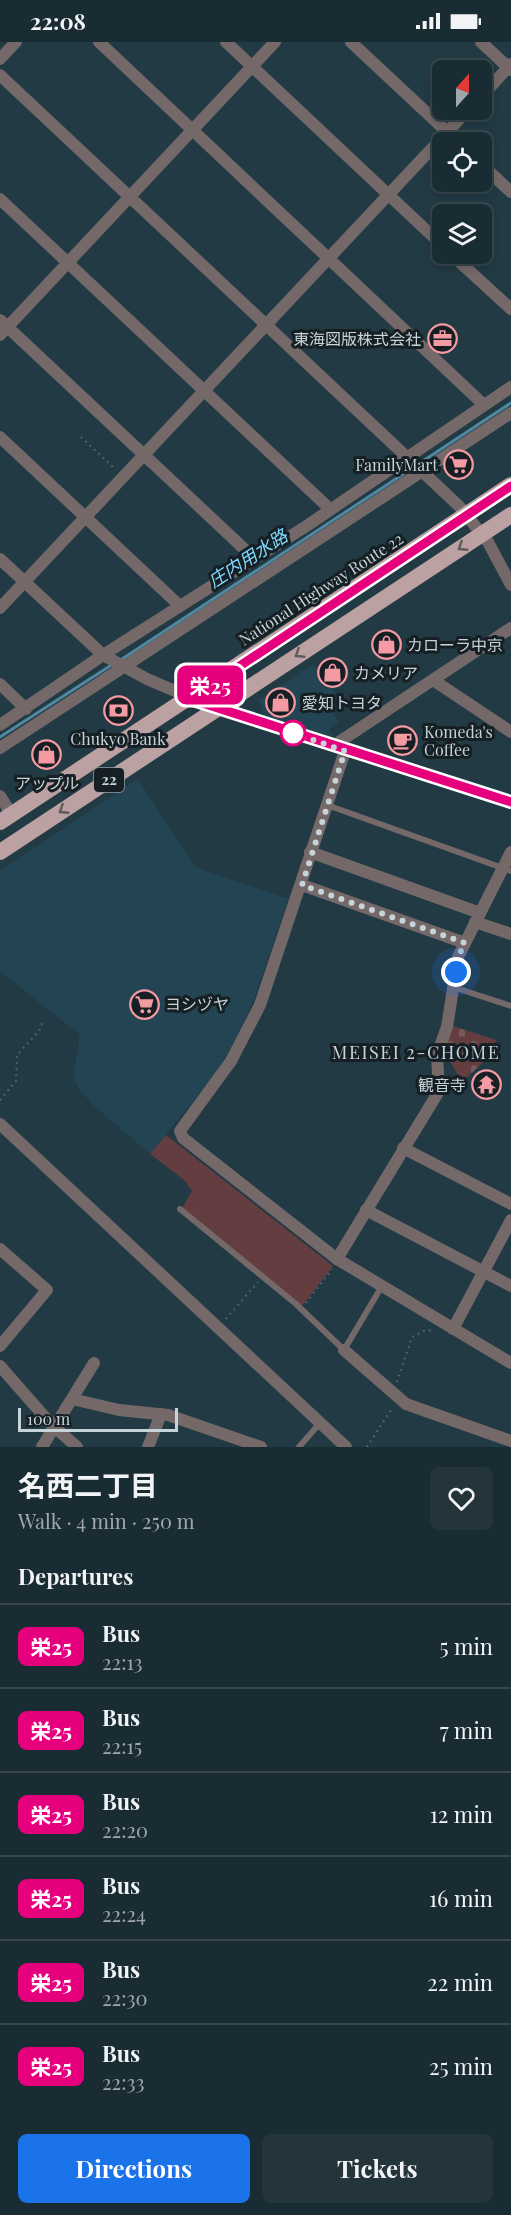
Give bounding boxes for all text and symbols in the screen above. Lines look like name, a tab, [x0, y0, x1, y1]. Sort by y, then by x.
text: 22:08	[30, 6, 86, 36]
north arrow	[432, 60, 492, 120]
map controls	[432, 60, 492, 264]
button: locate	[432, 132, 492, 192]
button: layers	[432, 204, 492, 264]
office icon: 東海図版株式会社	[426, 323, 458, 355]
place label: 東海図版株式会社	[293, 328, 421, 349]
supermarket icon: FamilyMart	[443, 449, 475, 481]
place label: FamilyMart	[355, 454, 438, 475]
water label: 庄内用水路	[203, 522, 293, 593]
street label: National Highway Route 22	[235, 528, 407, 650]
one-way arrow	[458, 540, 469, 551]
shop icon: カローラ中京	[370, 629, 402, 661]
place label: カローラ中京	[407, 634, 503, 655]
one-way arrow	[295, 647, 306, 658]
shop icon: カメリア	[317, 657, 349, 689]
place label: カメリア	[354, 662, 418, 683]
line badge: 栄25	[176, 666, 244, 704]
text: 栄25	[189, 671, 231, 699]
shop icon: 愛知トヨタ	[265, 687, 297, 719]
place label: 愛知トヨタ	[302, 692, 382, 713]
bank icon: Chukyo Bank	[102, 695, 134, 727]
unlabelled marker	[280, 720, 306, 746]
place label: Komeda's Coffee	[424, 721, 493, 760]
cafe icon: Komeda's Coffee	[387, 725, 419, 757]
place label: Chukyo Bank	[70, 728, 166, 749]
shop icon: アップル	[31, 739, 63, 771]
road number: 22	[94, 768, 124, 792]
place label: アップル	[15, 772, 79, 793]
one-way arrow	[59, 803, 70, 814]
your location	[441, 957, 471, 987]
supermarket icon: ヨシヅヤ	[128, 988, 160, 1020]
place label: ヨシヅヤ	[165, 993, 229, 1014]
district label: MEISEI 2-CHOME	[332, 1040, 500, 1064]
temple icon: 観音寺	[471, 1069, 503, 1101]
place label: 観音寺	[418, 1074, 466, 1095]
scale bar	[18, 1405, 178, 1432]
text: 100 m	[27, 1408, 70, 1429]
text: 名西二丁目	[18, 1466, 158, 1503]
button: heart	[430, 1467, 493, 1530]
text: Walk · 4 min · 250 m	[18, 1507, 195, 1534]
text: Departures	[18, 1561, 133, 1591]
text: Bus	[102, 1618, 140, 1648]
text: 5 min	[440, 1631, 493, 1661]
text: 栄25	[30, 1632, 72, 1660]
text: 22:13	[102, 1648, 143, 1675]
text: Bus	[102, 1702, 140, 1732]
text: 7 min	[440, 1715, 493, 1745]
text: 栄25	[30, 1716, 72, 1744]
text: 22:15	[102, 1732, 142, 1759]
text: Bus	[102, 1786, 140, 1816]
text: 12 min	[430, 1799, 493, 1829]
text: 栄25	[30, 1800, 72, 1828]
text: 22:20	[102, 1816, 148, 1843]
text: Bus	[102, 1870, 140, 1900]
text: 16 min	[429, 1883, 493, 1913]
text: 栄25	[30, 1884, 72, 1912]
text: 22:24	[102, 1900, 146, 1927]
text: Bus	[102, 1954, 140, 1984]
text: 22 min	[427, 1967, 493, 1997]
text: 栄25	[30, 1968, 72, 1996]
text: 22:30	[102, 1984, 148, 2011]
text: Bus	[102, 2038, 140, 2068]
text: 25 min	[429, 2051, 493, 2081]
text: 栄25	[30, 2052, 72, 2080]
text: 22:33	[102, 2068, 145, 2095]
button: Directions	[18, 2134, 250, 2203]
button: Tickets	[262, 2134, 493, 2203]

